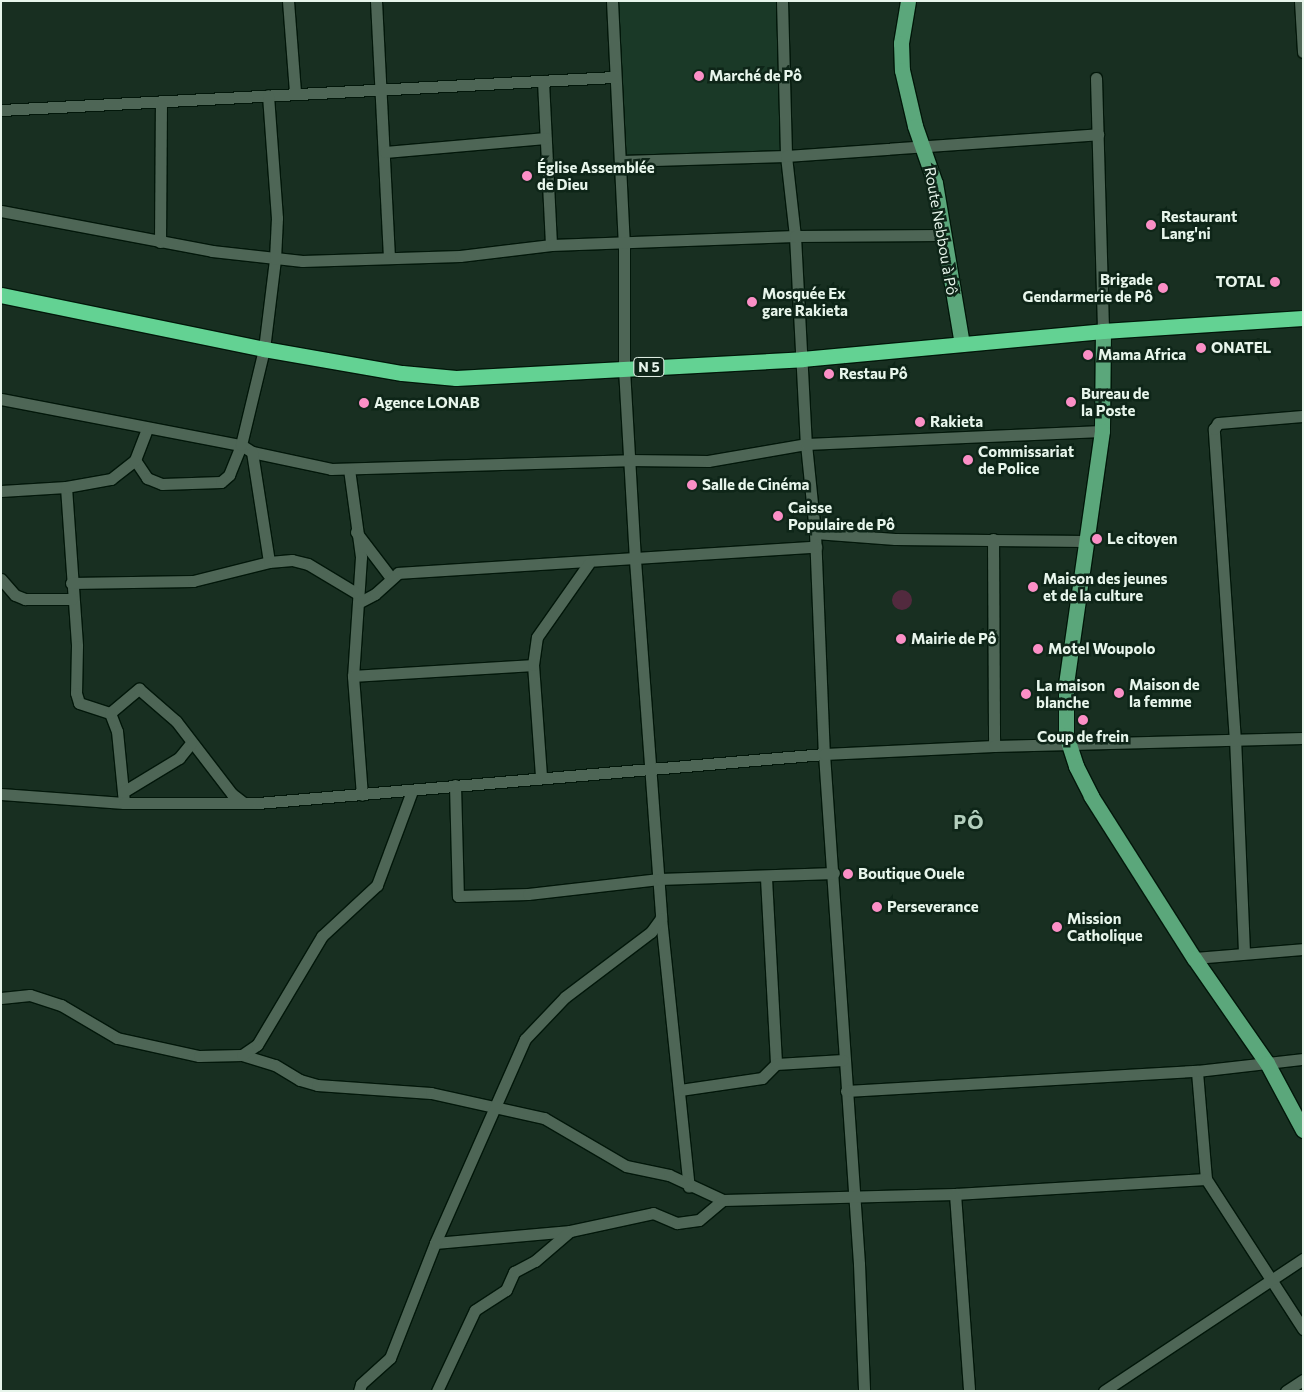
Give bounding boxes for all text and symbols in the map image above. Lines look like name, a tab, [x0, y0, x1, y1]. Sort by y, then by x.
place label: Marché de Pô	[709, 67, 802, 85]
marker: Marché de Pô	[693, 70, 705, 82]
place label: Église Assemblée de Dieu	[537, 158, 655, 193]
street label: Route Nebbou à Pô	[921, 166, 961, 296]
marker: Église Assemblée de Dieu	[521, 170, 533, 182]
place label: Restaurant Lang'ni	[1161, 207, 1237, 242]
marker: Restaurant Lang'ni	[1145, 219, 1157, 231]
place label: Brigade Gendarmerie de Pô	[1022, 270, 1153, 305]
place label: TOTAL	[1216, 273, 1265, 291]
marker: TOTAL	[1269, 276, 1281, 288]
marker: Brigade Gendarmerie de Pô	[1157, 282, 1169, 294]
place label: Mosquée Ex gare Rakieta	[762, 284, 848, 319]
marker: Mosquée Ex gare Rakieta	[746, 296, 758, 308]
place label: ONATEL	[1211, 339, 1271, 357]
marker: ONATEL	[1195, 342, 1207, 354]
place label: Mama Africa	[1098, 346, 1186, 364]
marker: Mama Africa	[1082, 349, 1094, 361]
road number: N 5	[633, 356, 665, 378]
place label: Restau Pô	[839, 365, 908, 383]
marker: Restau Pô	[823, 368, 835, 380]
place label: Bureau de la Poste	[1081, 384, 1149, 419]
place label: Agence LONAB	[374, 394, 480, 412]
marker: Bureau de la Poste	[1065, 396, 1077, 408]
marker: Agence LONAB	[358, 397, 370, 409]
place label: Rakieta	[930, 413, 983, 431]
marker: Rakieta	[914, 416, 926, 428]
place label: Commissariat de Police	[978, 442, 1074, 477]
marker: Commissariat de Police	[962, 454, 974, 466]
place label: Salle de Cinéma	[702, 476, 809, 494]
marker: Salle de Cinéma	[686, 479, 698, 491]
place label: Caisse Populaire de Pô	[788, 498, 895, 533]
marker: Caisse Populaire de Pô	[772, 510, 784, 522]
place label: Le citoyen	[1107, 530, 1177, 548]
marker: Le citoyen	[1091, 533, 1103, 545]
place label: Maison des jeunes et de la culture	[1043, 569, 1168, 604]
marker: Maison des jeunes et de la culture	[1027, 581, 1039, 593]
place label: Mairie de Pô	[911, 630, 997, 648]
marker: Mairie de Pô	[895, 633, 907, 645]
place label: Motel Woupolo	[1048, 640, 1155, 658]
marker: Motel Woupolo	[1032, 643, 1044, 655]
place label: Maison de la femme	[1129, 675, 1200, 710]
place label: La maison blanche	[1036, 676, 1105, 711]
marker: Maison de la femme	[1113, 687, 1125, 699]
marker: La maison blanche	[1020, 688, 1032, 700]
marker: Coup de frein	[1077, 714, 1089, 726]
place label: Coup de frein	[1037, 728, 1129, 746]
district label: PÔ	[953, 809, 985, 833]
place label: Boutique Ouele	[858, 865, 965, 883]
marker: Boutique Ouele	[842, 868, 854, 880]
place label: Perseverance	[887, 898, 979, 916]
marker: Perseverance	[871, 901, 883, 913]
place label: Mission Catholique	[1067, 909, 1143, 944]
marker: Mission Catholique	[1051, 921, 1063, 933]

